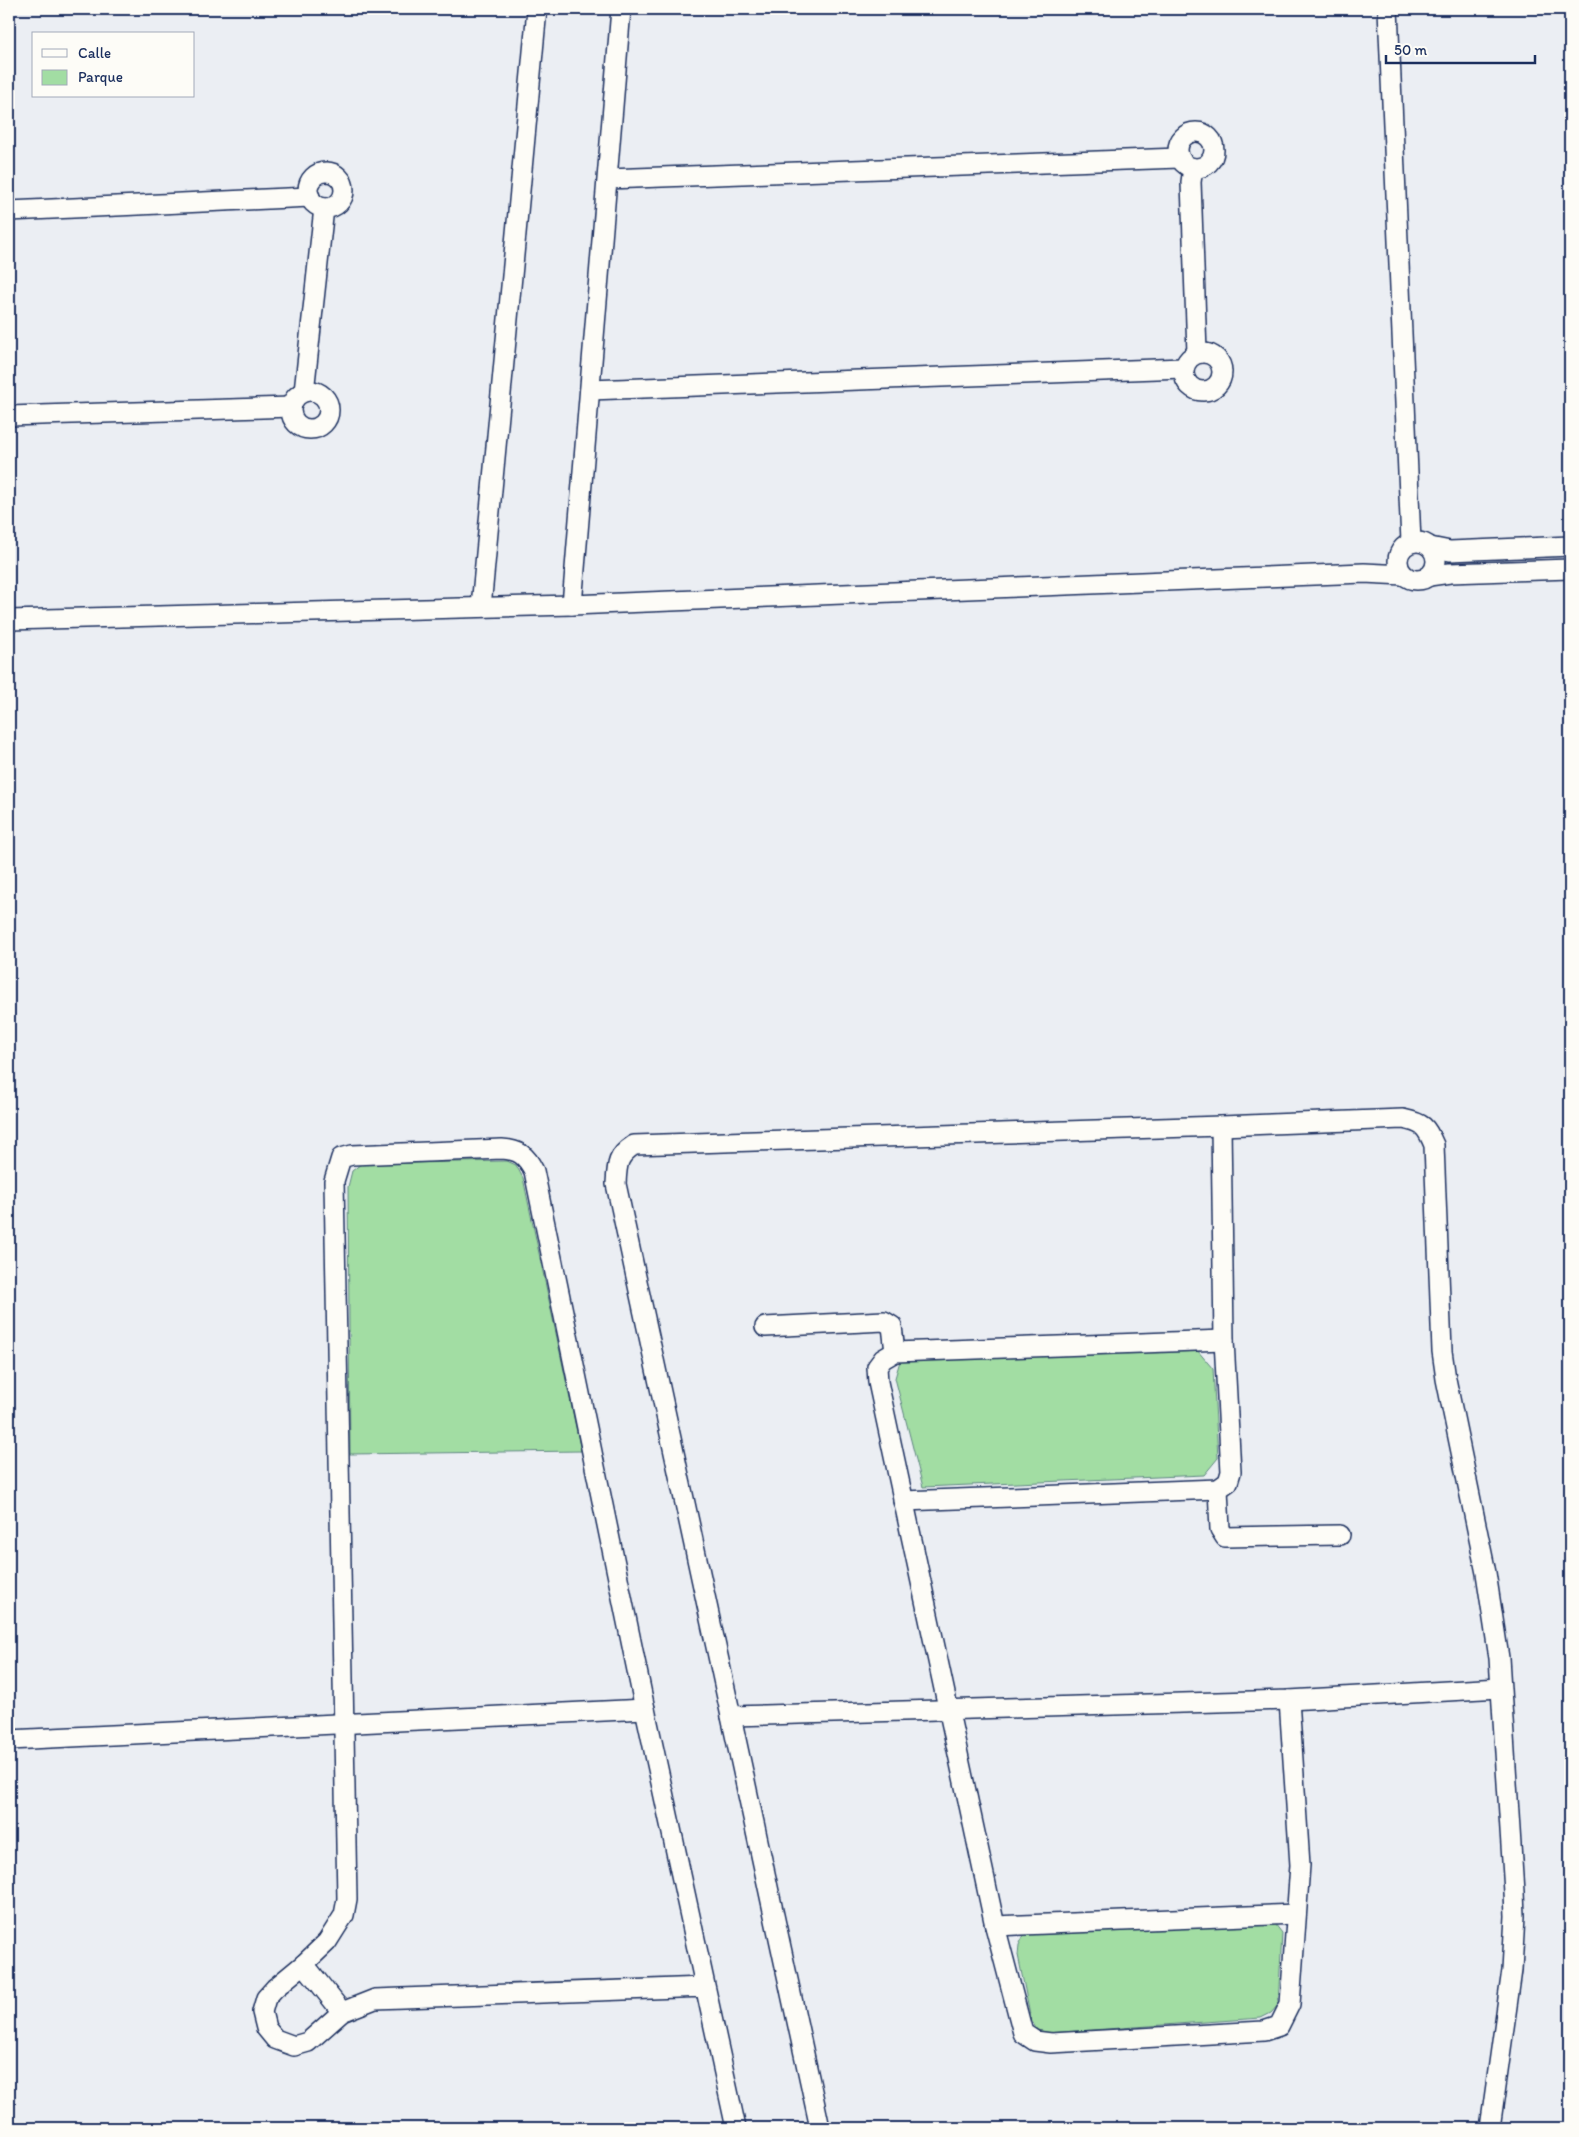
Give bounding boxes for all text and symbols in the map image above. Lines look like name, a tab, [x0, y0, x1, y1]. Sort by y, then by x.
legend	[32, 32, 195, 98]
scale bar	[1386, 32, 1535, 64]
text: 50 m	[1394, 41, 1427, 59]
text: Calle	[78, 44, 111, 62]
text: Parque	[78, 68, 123, 86]

